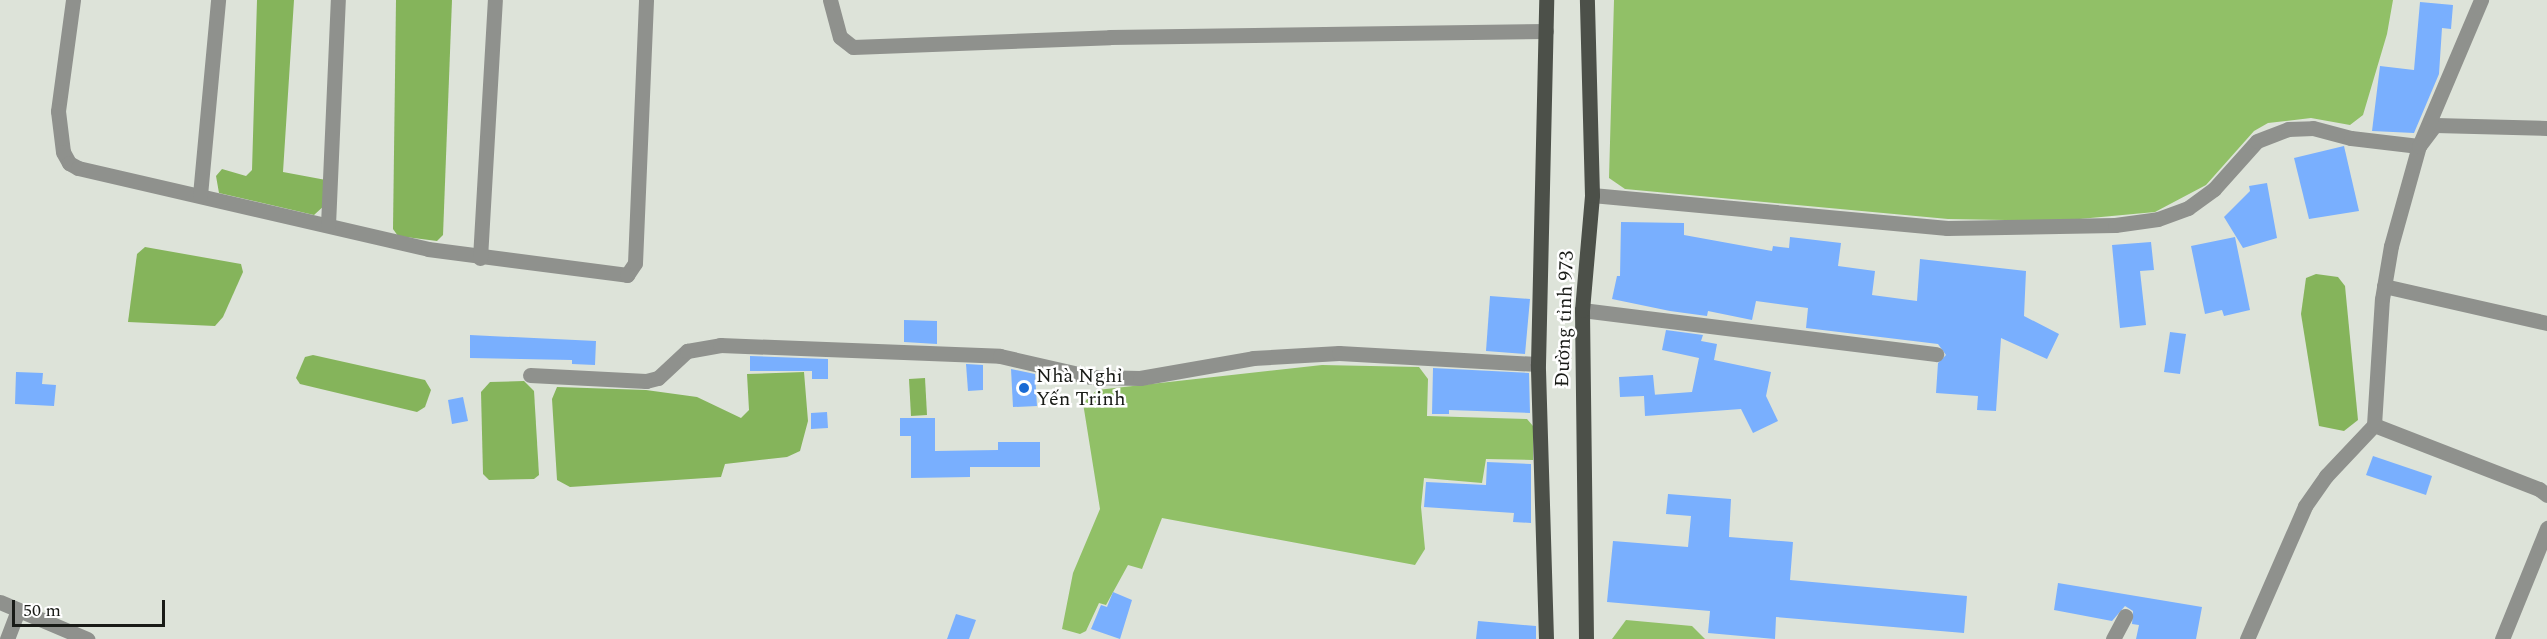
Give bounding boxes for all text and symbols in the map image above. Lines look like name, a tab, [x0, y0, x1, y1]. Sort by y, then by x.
street label: Đường tỉnh 973	[1551, 250, 1579, 388]
place label: Nhà Nghỉ Yến Trinh	[1036, 365, 1126, 412]
marker: Nhà Nghỉ Yến Trinh	[1017, 381, 1031, 395]
scale bar	[15, 588, 168, 626]
text: 50 m	[23, 597, 61, 624]

